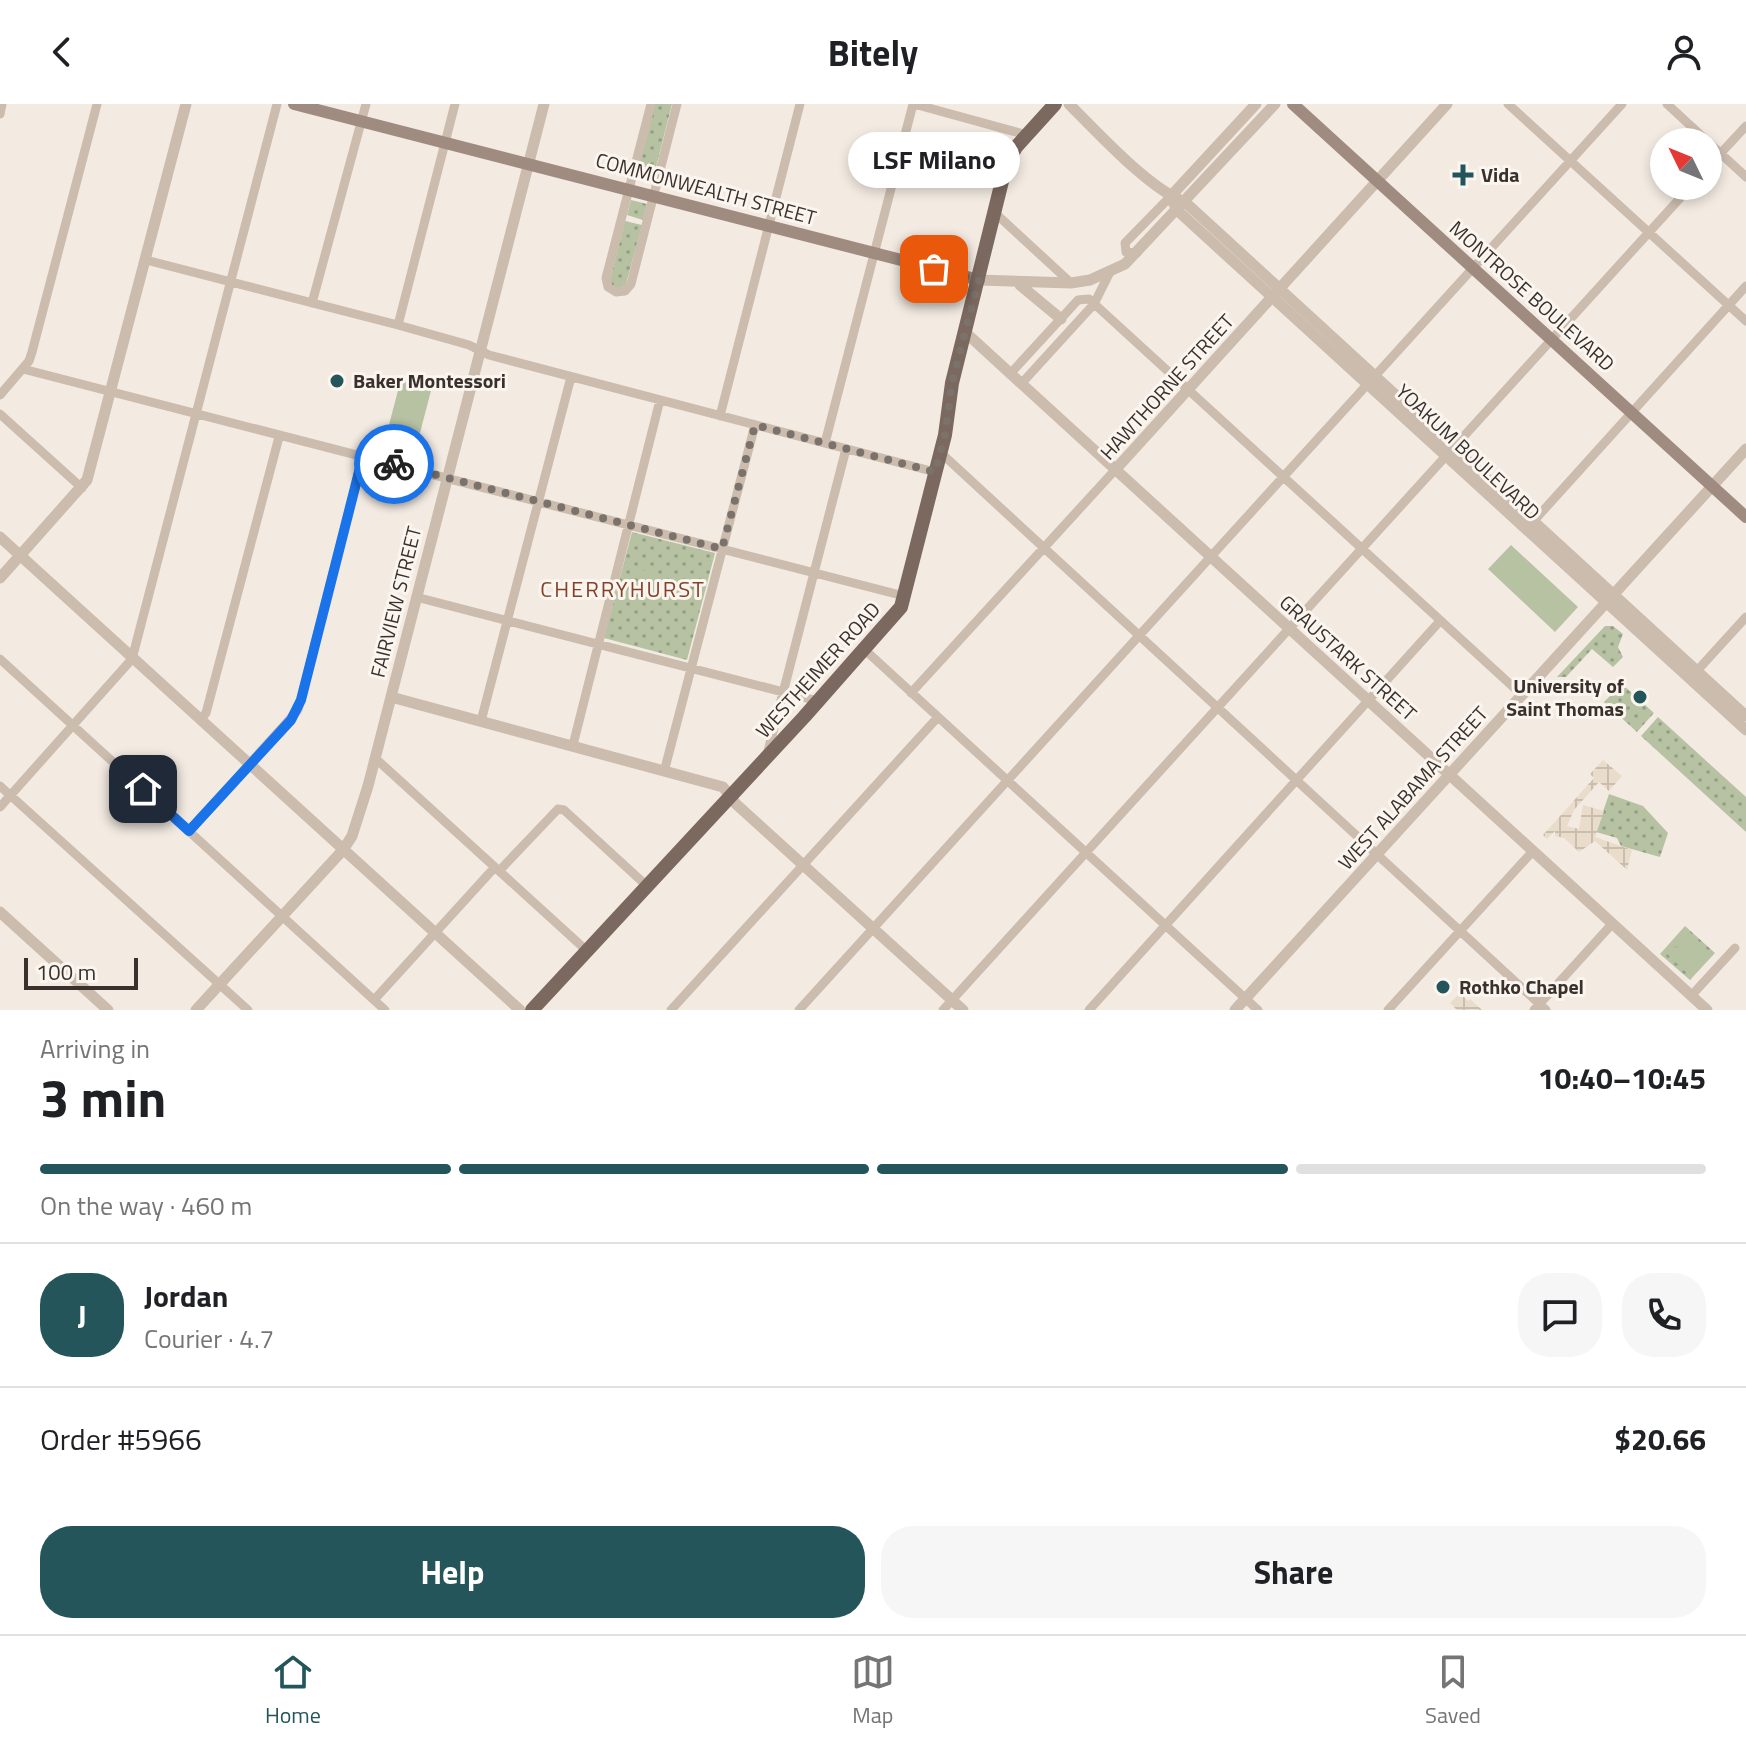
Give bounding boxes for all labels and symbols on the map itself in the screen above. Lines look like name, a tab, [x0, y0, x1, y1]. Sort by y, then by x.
north arrow	[1650, 128, 1722, 200]
callout: LSF Milano	[848, 133, 1020, 189]
street label: COMMONWEALTH STREET	[592, 144, 820, 233]
place label: Vida	[1481, 159, 1519, 190]
marker: Vida	[1452, 164, 1474, 186]
street label: MONTROSE BOULEVARD	[1443, 213, 1622, 378]
pin	[900, 235, 968, 303]
street label: HAWTHORNE STREET	[1092, 306, 1241, 467]
place label: Baker Montessori	[353, 365, 506, 396]
marker: Baker Montessori	[328, 372, 346, 390]
street label: YOAKUM BOULEVARD	[1389, 376, 1548, 527]
courier	[354, 424, 434, 504]
street label: FAIRVIEW STREET	[362, 523, 429, 681]
district label: CHERRYHURST	[540, 572, 706, 606]
street label: GRAUSTARK STREET	[1273, 587, 1424, 728]
street label: WESTHEIMER ROAD	[748, 595, 887, 745]
place label: University of Saint Thomas	[1506, 670, 1624, 724]
marker: University of Saint Thomas	[1631, 688, 1649, 706]
street label: WEST ALABAMA STREET	[1330, 698, 1495, 877]
pin	[109, 755, 177, 823]
scale bar	[24, 954, 138, 990]
place label: Rothko Chapel	[1459, 971, 1584, 1002]
marker: Rothko Chapel	[1434, 978, 1452, 996]

